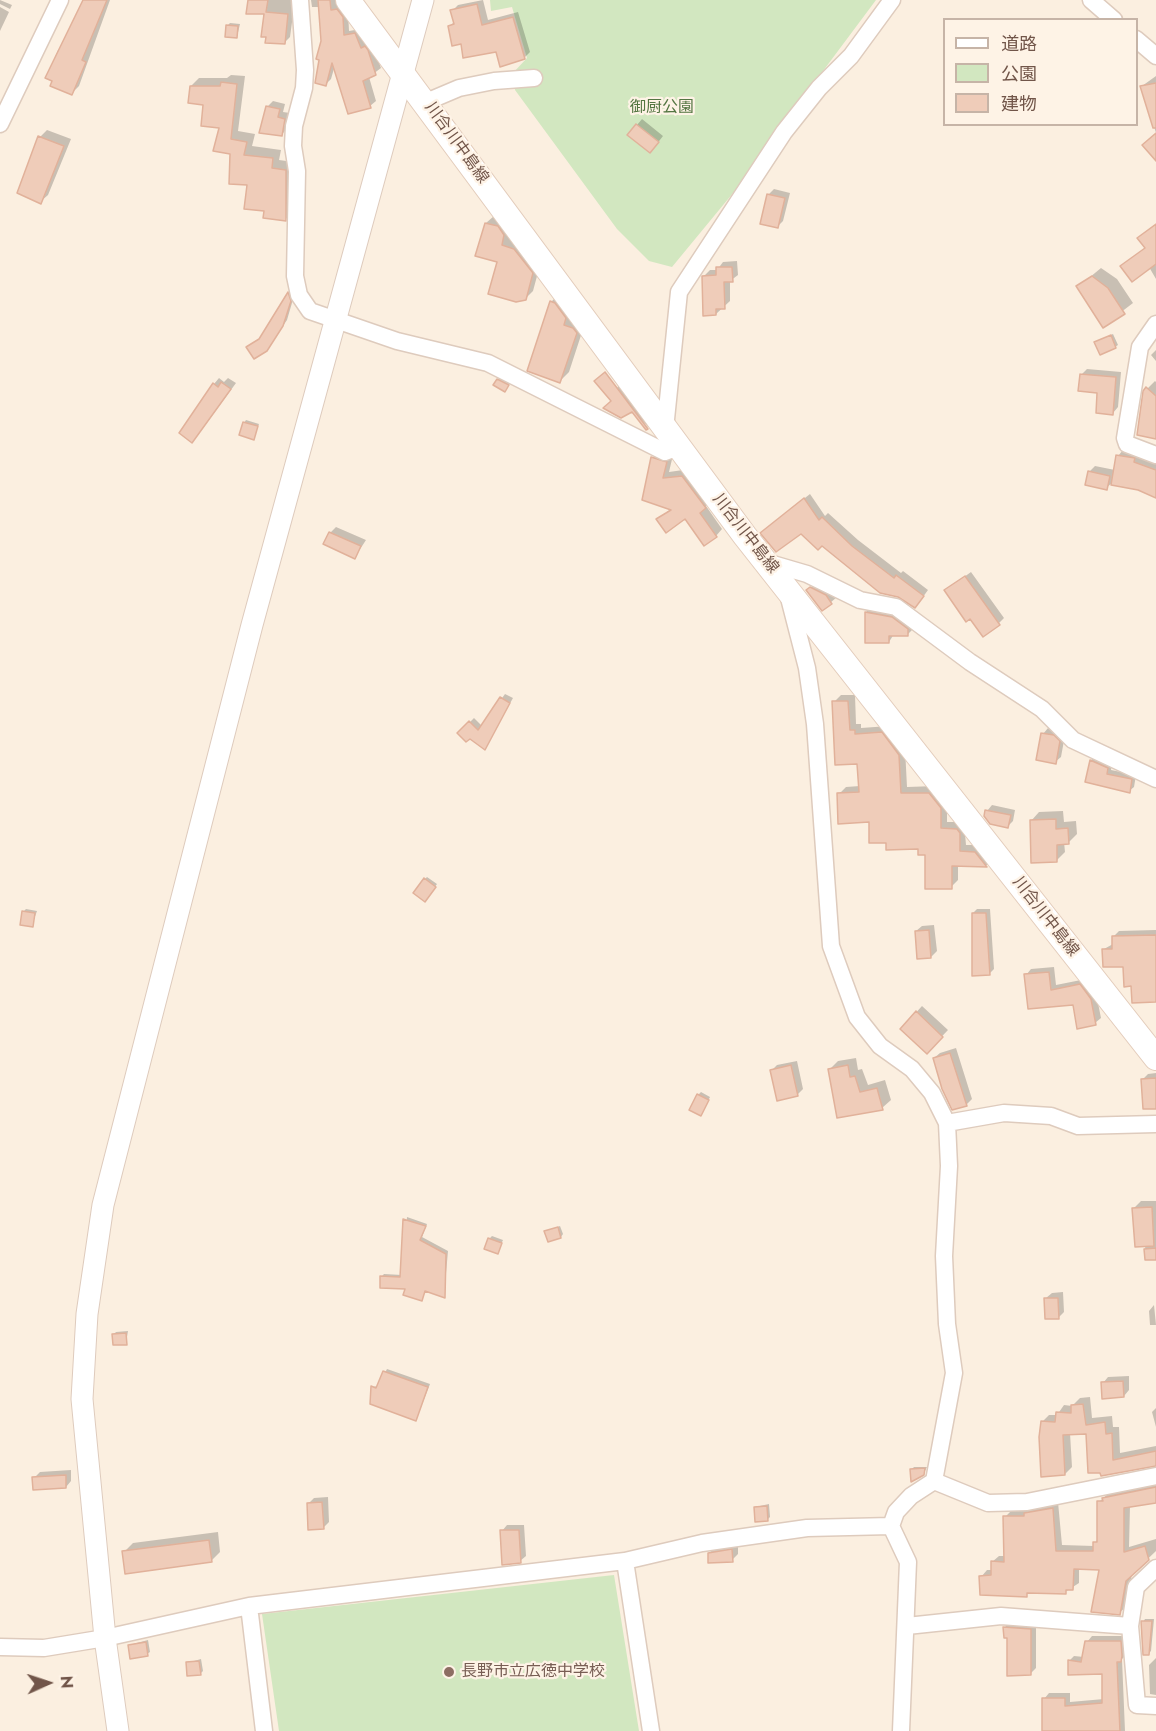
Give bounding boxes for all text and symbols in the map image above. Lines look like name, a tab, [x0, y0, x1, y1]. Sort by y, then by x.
legend	[943, 18, 1138, 126]
text: 道路	[1001, 31, 1037, 57]
text: 公園	[1001, 61, 1037, 87]
text: 建物	[1001, 91, 1037, 117]
park label: 御厨公園	[630, 98, 694, 118]
street label: 川合川中島線	[420, 99, 492, 187]
street label: 川合川中島線	[708, 490, 782, 578]
street label: 川合川中島線	[1008, 873, 1082, 961]
north arrow	[18, 1653, 78, 1713]
place label: 長野市立広徳中学校	[461, 1662, 605, 1682]
marker: 長野市立広徳中学校	[442, 1665, 456, 1679]
text: N	[55, 1675, 78, 1689]

